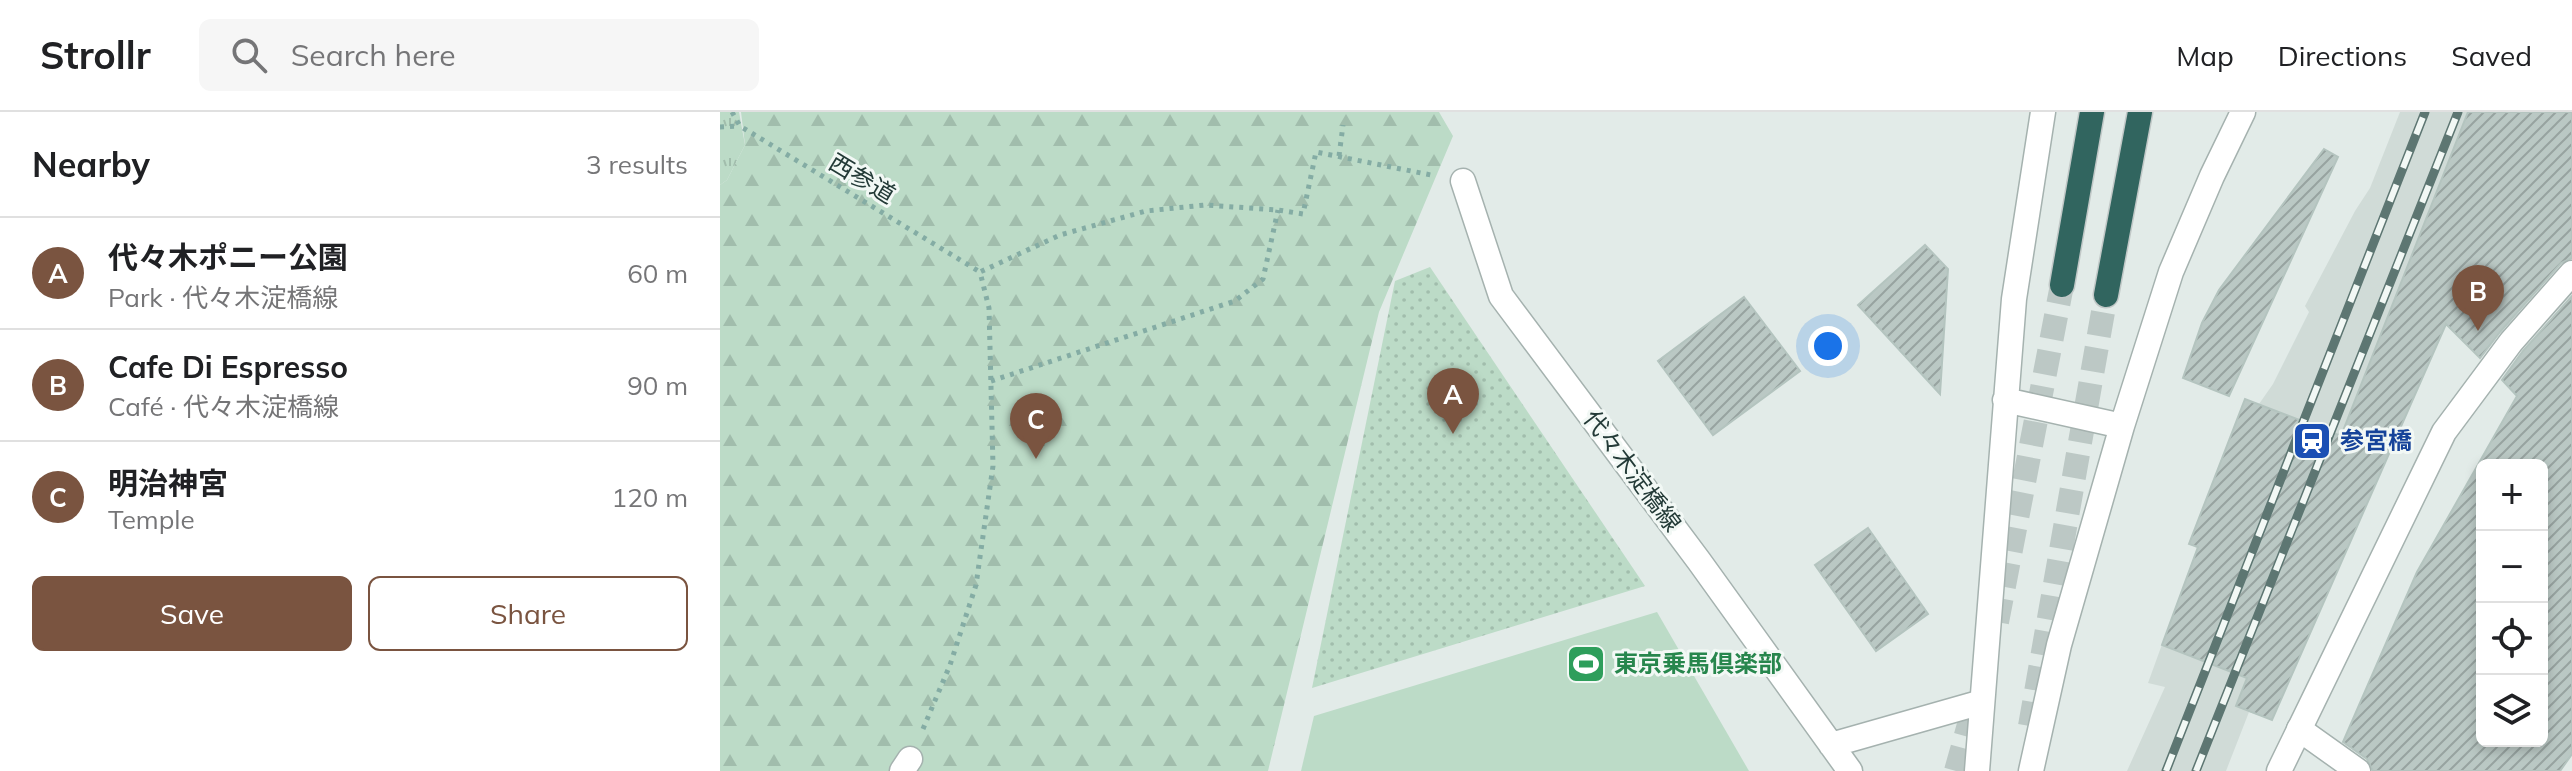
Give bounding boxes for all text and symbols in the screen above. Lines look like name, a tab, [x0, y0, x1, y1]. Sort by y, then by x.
search box	[199, 19, 759, 91]
text: Strollr	[40, 31, 151, 79]
icon: search	[227, 33, 271, 77]
text: Search here	[291, 36, 456, 74]
text: Map	[2176, 38, 2234, 73]
text: Directions	[2278, 38, 2407, 73]
text: Saved	[2451, 38, 2532, 73]
text: Nearby	[32, 143, 150, 186]
street label: 西参道	[824, 147, 901, 210]
text: 3 results	[586, 148, 688, 181]
text: 代々木ポニー公園	[108, 238, 348, 276]
text: A	[48, 257, 68, 290]
text: 60 m	[627, 257, 688, 290]
pin: B	[2452, 265, 2504, 331]
text: Park · 代々木淀橋線	[108, 281, 338, 314]
your location	[1808, 326, 1848, 366]
text: Cafe Di Espresso	[108, 348, 348, 386]
pin: A	[1427, 368, 1479, 434]
text: B	[49, 369, 67, 402]
text: 90 m	[627, 369, 688, 402]
text: Café · 代々木淀橋線	[108, 390, 339, 423]
pin: C	[1010, 393, 1062, 459]
street label: 代々木淀橋線	[1577, 404, 1688, 537]
station icon: 参宮橋	[2291, 420, 2333, 462]
place label: 参宮橋	[2340, 425, 2412, 455]
map controls	[2476, 459, 2548, 747]
button: +	[2476, 459, 2548, 531]
text: 明治神宮	[108, 464, 228, 502]
text: C	[49, 481, 67, 514]
text: 120 m	[612, 481, 688, 514]
text: Temple	[108, 503, 195, 536]
button: −	[2476, 531, 2548, 603]
button: Save	[32, 576, 352, 651]
button: Share	[368, 576, 688, 651]
button: locate	[2476, 603, 2548, 675]
sports icon: 東京乗馬倶楽部	[1565, 643, 1607, 685]
place label: 東京乗馬倶楽部	[1614, 648, 1782, 678]
button: layers	[2476, 675, 2548, 747]

